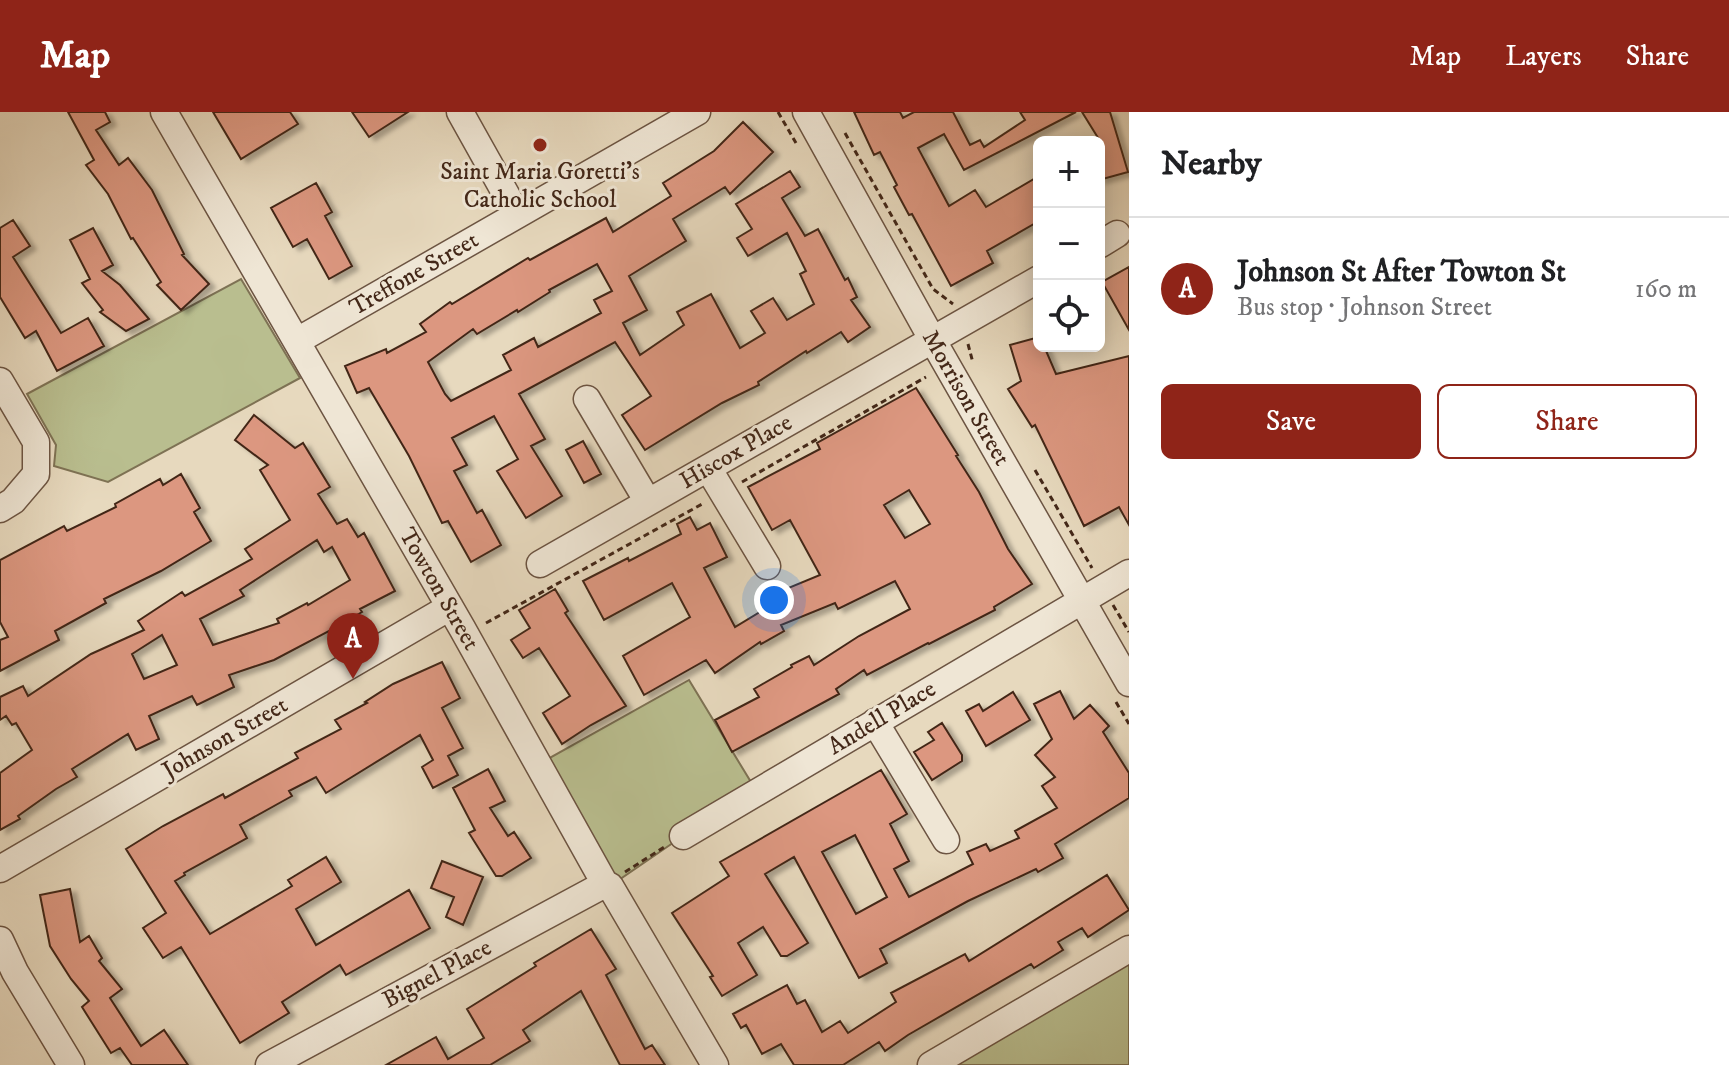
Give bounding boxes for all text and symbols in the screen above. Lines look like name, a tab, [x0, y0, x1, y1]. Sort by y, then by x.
text: Map	[40, 32, 110, 80]
text: Map	[1410, 39, 1461, 74]
text: Layers	[1505, 39, 1582, 74]
text: Share	[1626, 39, 1689, 74]
marker: Saint Maria Goretti’s Catholic School	[531, 136, 549, 154]
map controls	[1033, 136, 1105, 352]
button: +	[1033, 136, 1105, 208]
text: Nearby	[1161, 143, 1262, 185]
place label: Saint Maria Goretti’s Catholic School	[440, 157, 640, 215]
button: −	[1033, 208, 1105, 280]
street label: Treffone Street	[344, 225, 484, 323]
text: Johnson St After Towton St	[1237, 254, 1566, 291]
text: A	[1179, 273, 1195, 306]
text: 160 m	[1635, 273, 1697, 306]
button: locate	[1033, 280, 1105, 352]
text: Bus stop · Johnson Street	[1237, 291, 1492, 324]
street label: Morrison Street	[915, 325, 1017, 471]
button: Save	[1161, 384, 1421, 459]
button: Share	[1437, 384, 1697, 459]
street label: Hiscox Place	[674, 408, 798, 496]
street label: Towton Street	[392, 522, 486, 656]
your location	[754, 580, 794, 620]
pin: A	[327, 613, 379, 679]
street label: Andell Place	[823, 674, 942, 762]
street label: Johnson Street	[155, 690, 293, 787]
street label: Bignel Place	[377, 933, 497, 1015]

